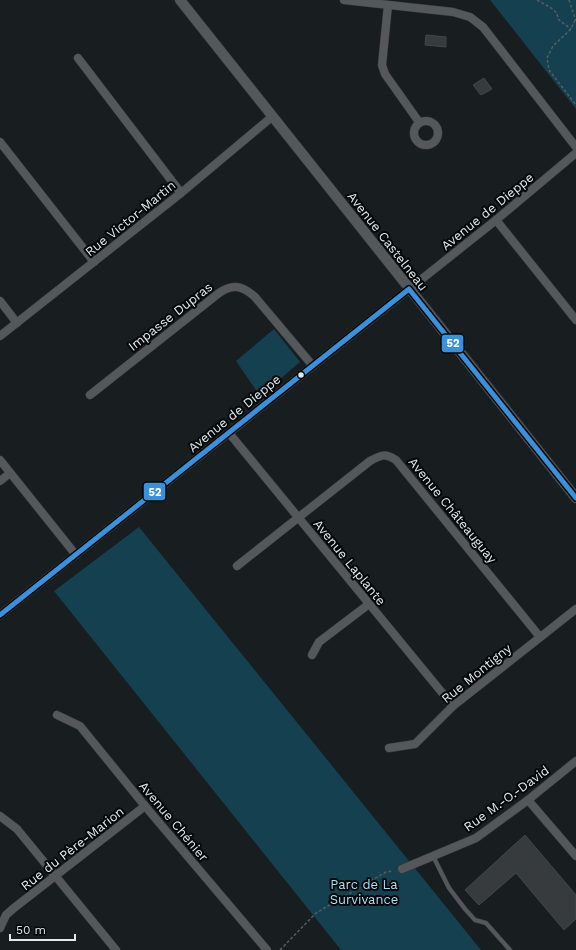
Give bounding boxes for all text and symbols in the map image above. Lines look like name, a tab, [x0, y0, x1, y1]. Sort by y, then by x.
street label: Avenue de Dieppe	[438, 170, 537, 253]
street label: Rue Victor-Martin	[82, 177, 178, 259]
street label: Avenue Castelneau	[344, 189, 431, 294]
street label: Impasse Dupras	[125, 279, 215, 354]
line badge: 52	[441, 334, 464, 353]
text: 52	[447, 337, 460, 350]
unlabelled marker	[296, 370, 306, 380]
street label: Avenue de Dieppe	[185, 372, 284, 455]
street label: Avenue Châteauguay	[405, 455, 500, 566]
line badge: 52	[143, 482, 166, 501]
text: 52	[149, 486, 162, 499]
street label: Avenue Laplante	[310, 516, 389, 608]
street label: Rue Montigny	[438, 640, 515, 706]
street label: Rue M.-O.-David	[461, 762, 552, 834]
street label: Avenue Chénier	[136, 779, 211, 864]
street label: Rue du Père-Marion	[18, 804, 127, 893]
park label: Parc de La Survivance	[330, 877, 398, 907]
scale bar	[10, 916, 75, 942]
text: 50 m	[16, 923, 46, 937]

